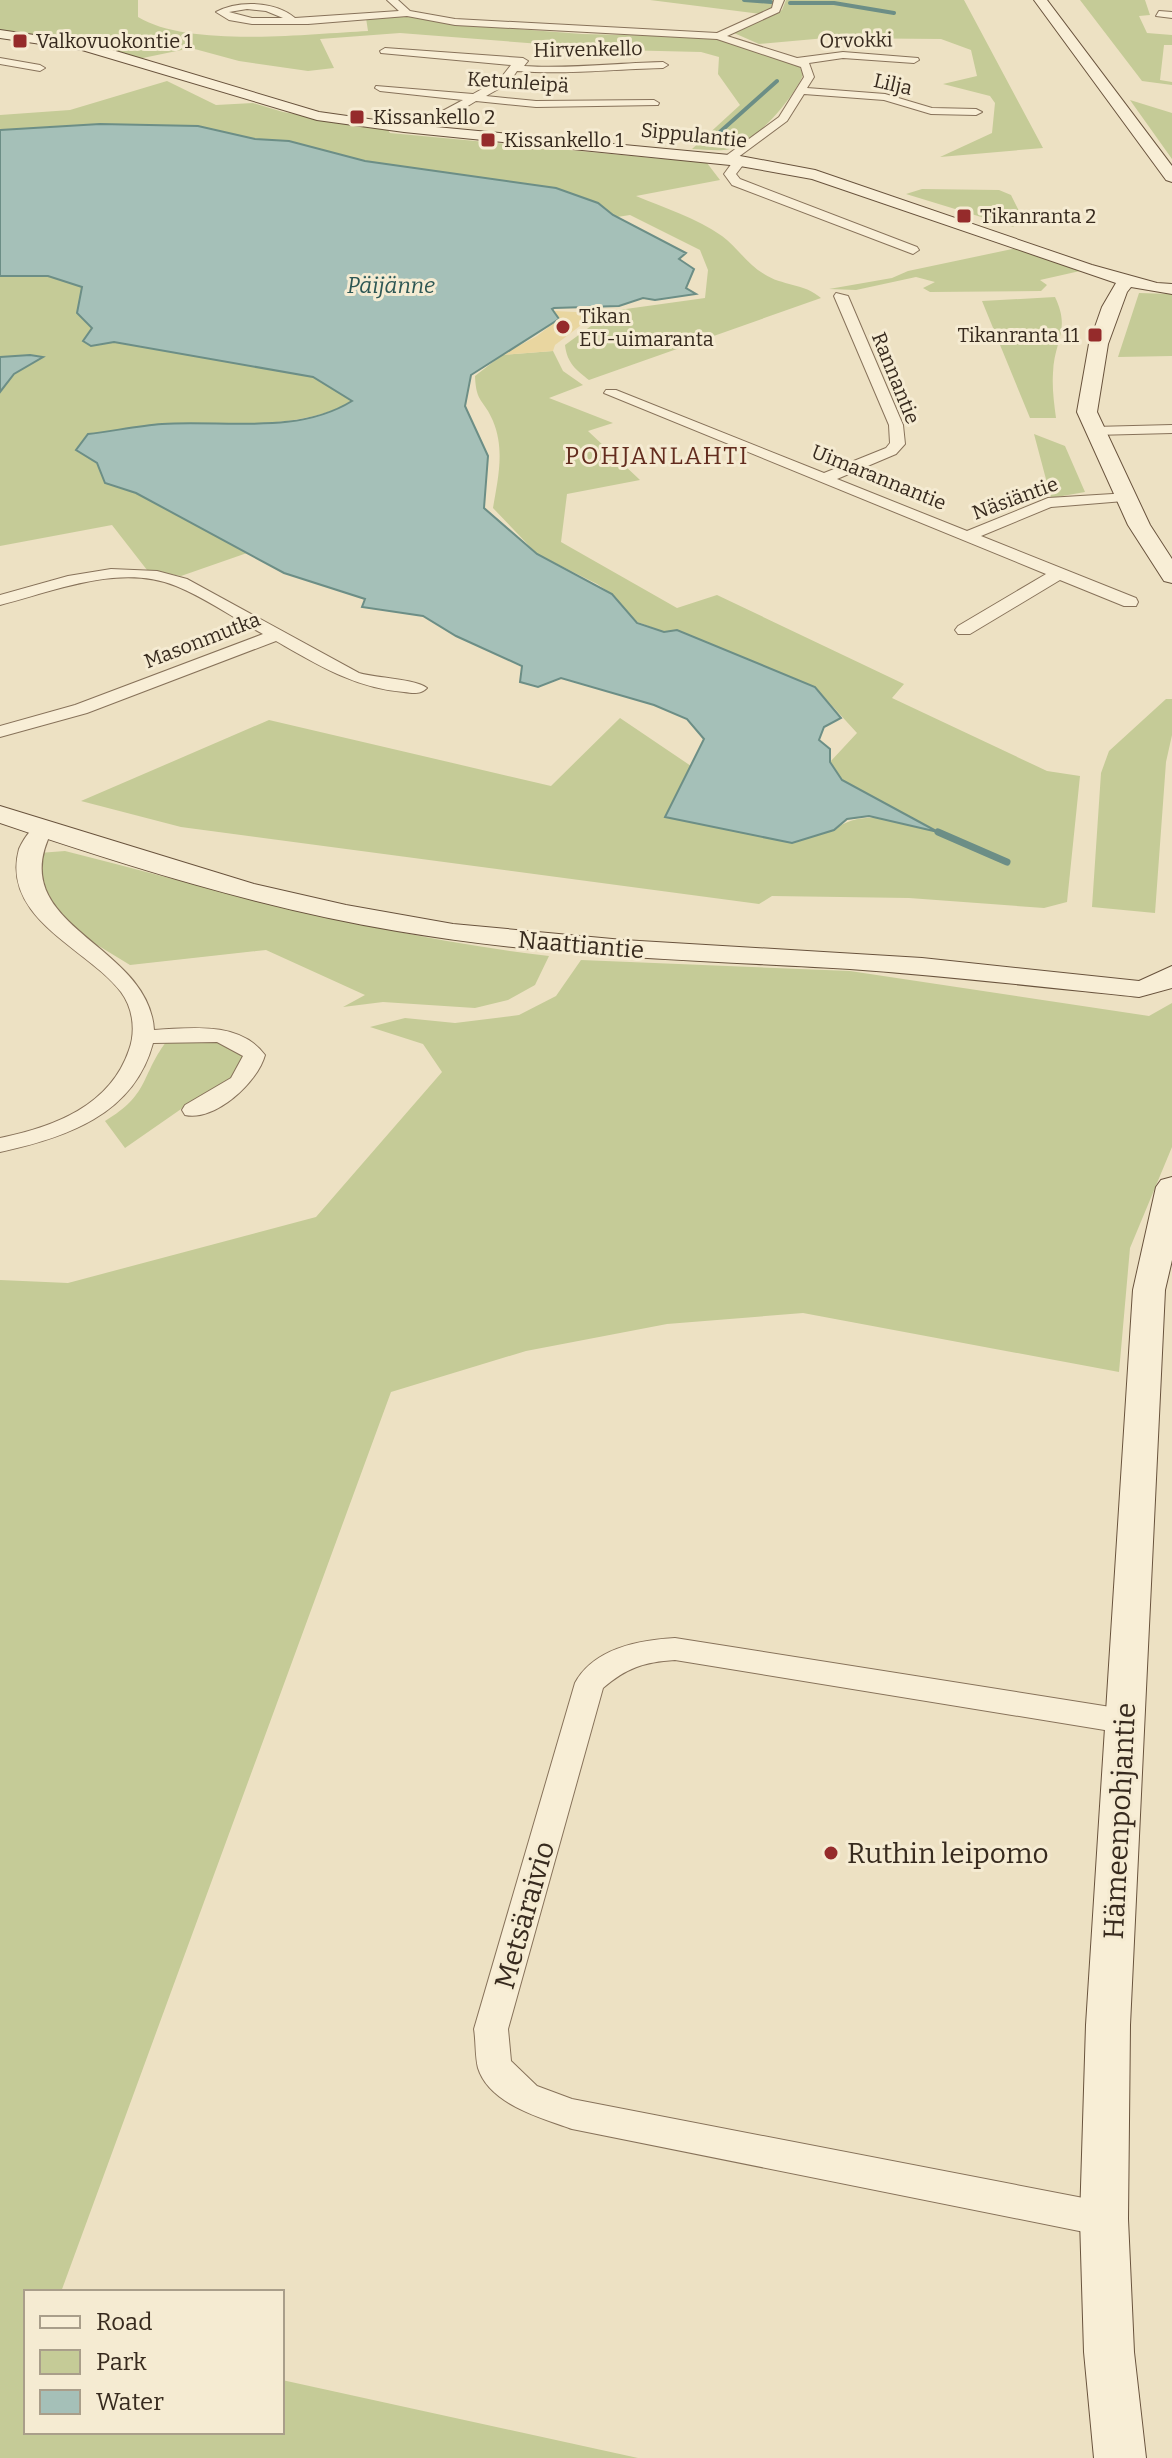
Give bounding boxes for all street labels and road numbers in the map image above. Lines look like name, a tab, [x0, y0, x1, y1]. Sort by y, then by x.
street label: Orvokki	[819, 27, 893, 53]
street label: Hirvenkello	[533, 36, 643, 62]
street label: Ketunleipä	[466, 66, 570, 98]
street label: Lilja	[871, 68, 915, 101]
street label: Sippulantie	[640, 117, 748, 153]
street label: Rannantie	[867, 329, 925, 427]
street label: Uimarannantie	[808, 439, 950, 515]
street label: Näsiäntie	[969, 471, 1061, 525]
street label: Masonmutka	[141, 607, 263, 673]
street label: Naattiantie	[517, 926, 645, 964]
street label: Hämeenpohjantie	[1097, 1702, 1142, 1940]
street label: Metsäraivio	[488, 1838, 561, 1993]

